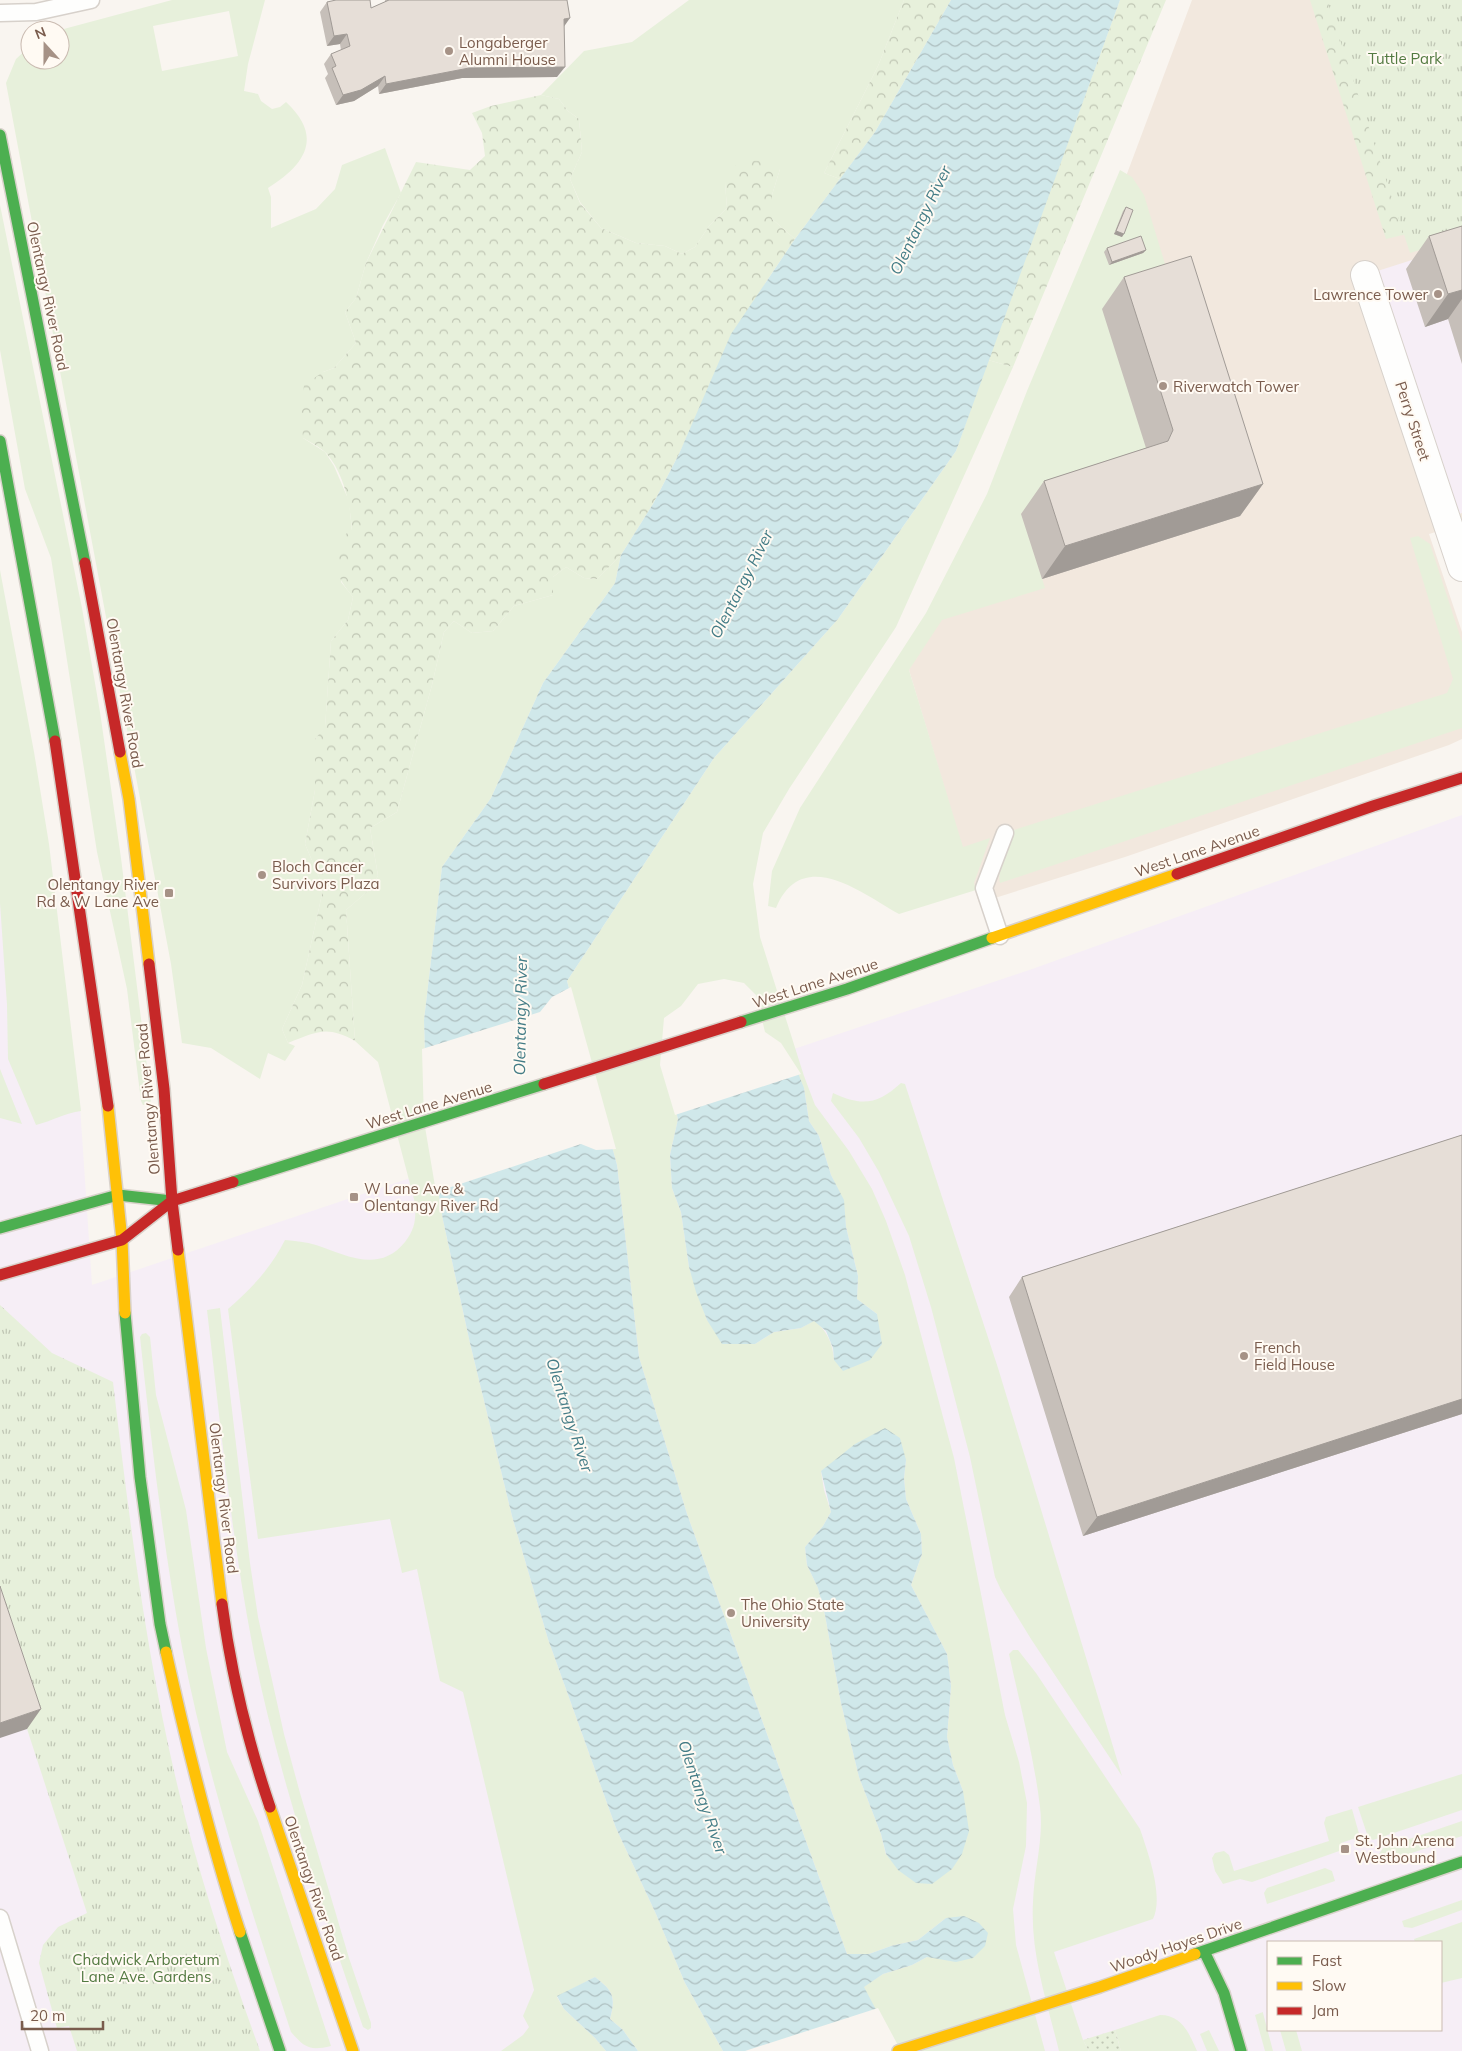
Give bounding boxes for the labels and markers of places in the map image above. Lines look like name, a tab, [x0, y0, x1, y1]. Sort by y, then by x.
place label: Longaberger Alumni House	[459, 33, 556, 69]
marker: Longaberger Alumni House	[443, 45, 455, 57]
place label: Lawrence Tower	[1313, 285, 1429, 304]
marker: Lawrence Tower	[1432, 288, 1444, 300]
place label: Riverwatch Tower	[1173, 377, 1300, 396]
marker: Riverwatch Tower	[1157, 380, 1169, 392]
place label: Bloch Cancer Survivors Plaza	[272, 857, 380, 893]
marker: Bloch Cancer Survivors Plaza	[256, 869, 268, 881]
place label: Olentangy River Rd & W Lane Ave	[37, 875, 160, 911]
marker: Olentangy River Rd & W Lane Ave	[163, 887, 175, 899]
place label: W Lane Ave & Olentangy River Rd	[364, 1179, 499, 1215]
marker: W Lane Ave & Olentangy River Rd	[348, 1191, 360, 1203]
place label: French Field House	[1254, 1338, 1335, 1374]
marker: French Field House	[1238, 1350, 1250, 1362]
place label: The Ohio State University	[741, 1595, 844, 1631]
marker: The Ohio State University	[725, 1607, 737, 1619]
place label: St. John Arena Westbound	[1355, 1831, 1454, 1867]
marker: St. John Arena Westbound	[1339, 1843, 1351, 1855]

